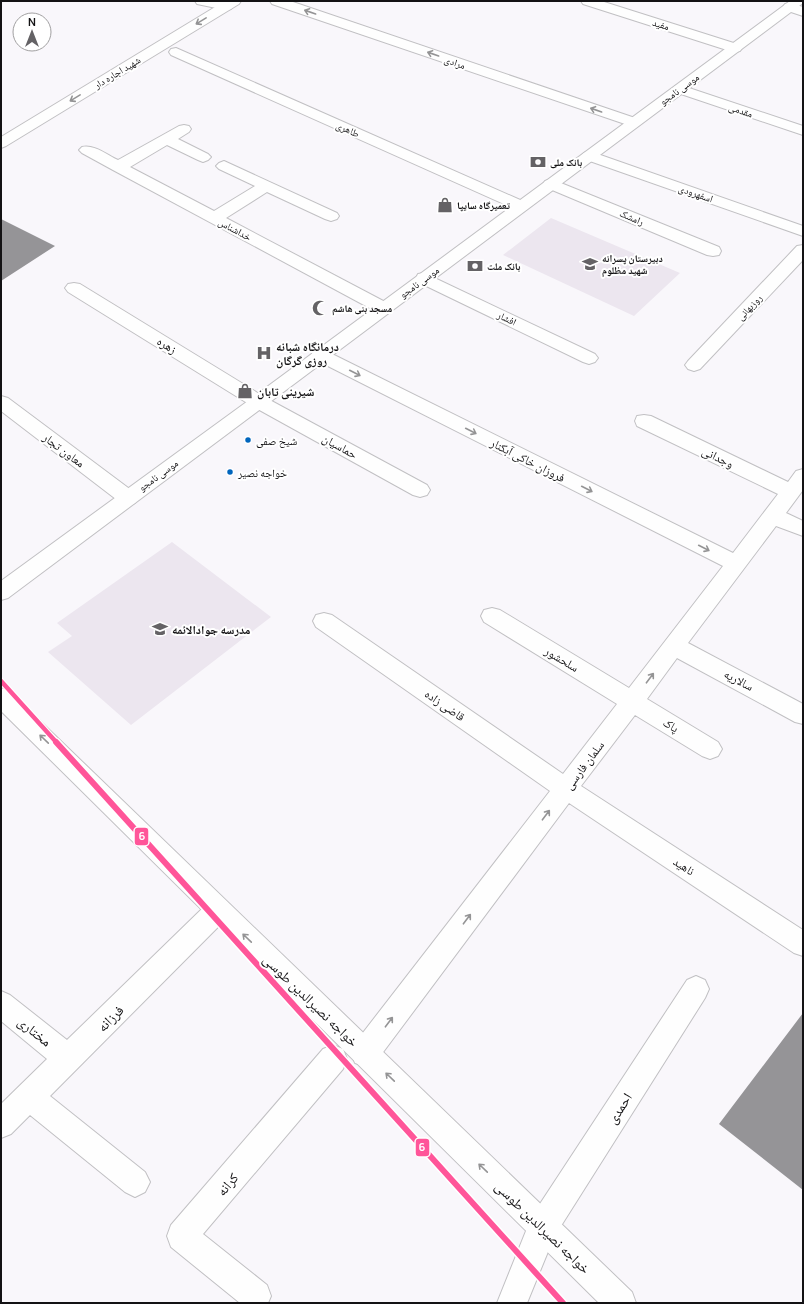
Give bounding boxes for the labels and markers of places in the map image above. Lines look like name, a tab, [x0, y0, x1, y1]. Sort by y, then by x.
bank icon: بانک ملی	[529, 153, 547, 171]
place label: بانک ملی	[550, 155, 582, 169]
shop icon: تعمیرگاه سایپا	[436, 196, 454, 214]
place label: تعمیرگاه سایپا	[457, 198, 511, 212]
place label: دبیرستان پسرانه شهید مظلوم	[602, 251, 663, 277]
school or university icon: دبیرستان پسرانه شهید مظلوم	[581, 255, 599, 273]
bank icon: بانک ملت	[466, 257, 484, 275]
place label: بانک ملت	[487, 259, 521, 273]
mosque icon: مسجد بنی هاشم	[311, 299, 329, 317]
place label: مسجد بنی هاشم	[332, 301, 393, 316]
place label: درمانگاه شبانه روزی گرگان	[276, 338, 339, 369]
hospital icon: درمانگاه شبانه روزی گرگان	[255, 344, 273, 362]
shop icon: شیرینی تابان	[236, 382, 254, 400]
place label: شیرینی تابان	[257, 383, 314, 400]
place label: شیخ صفی	[256, 433, 297, 448]
marker: شیخ صفی	[243, 435, 253, 445]
place label: خواجه نصیر	[237, 465, 287, 480]
marker: خواجه نصیر	[225, 467, 235, 477]
school or university icon: مدرسه جوادالائمه	[151, 620, 169, 638]
place label: مدرسه جوادالائمه	[172, 621, 251, 638]

